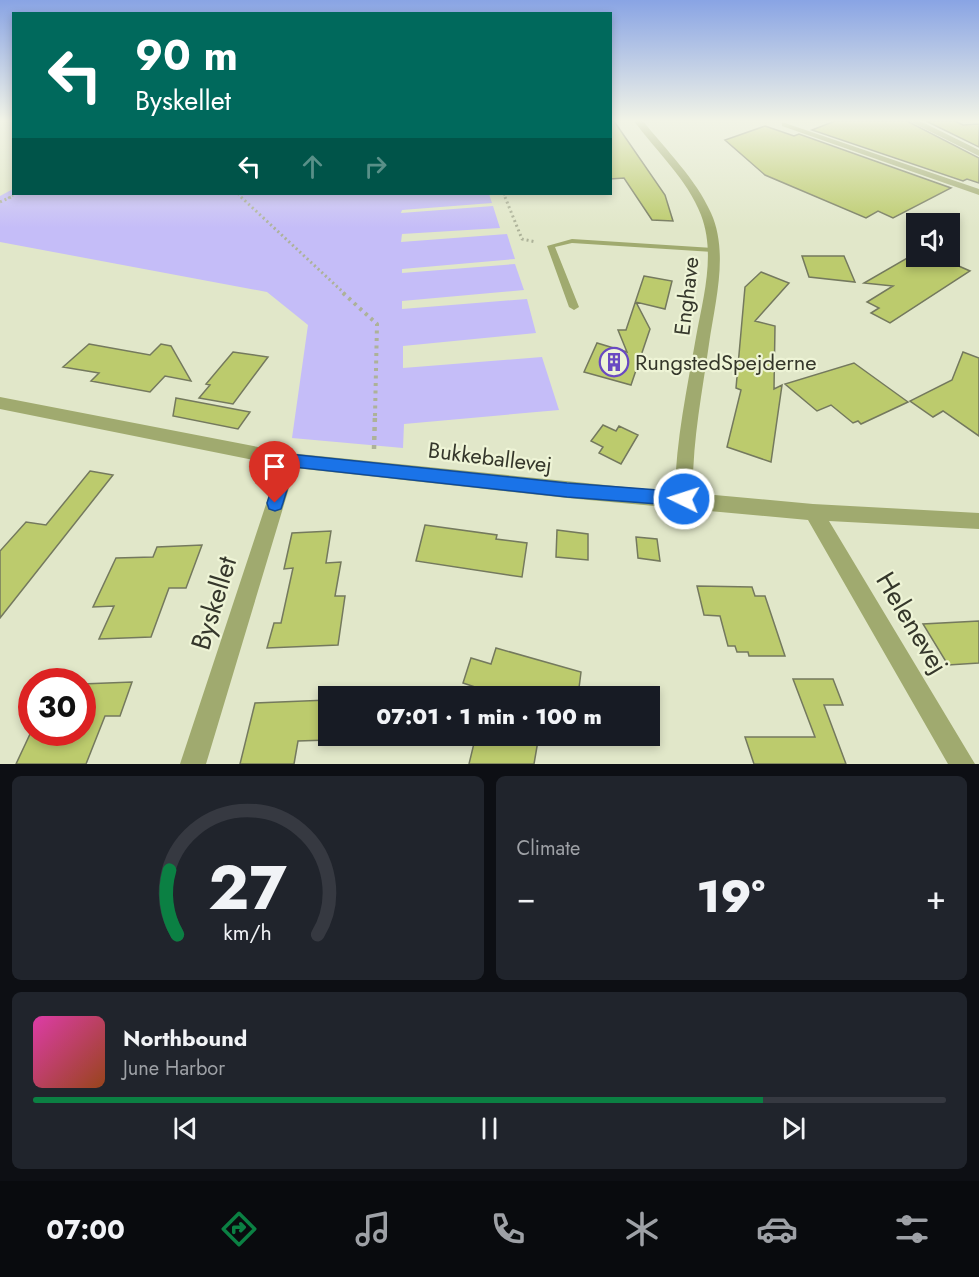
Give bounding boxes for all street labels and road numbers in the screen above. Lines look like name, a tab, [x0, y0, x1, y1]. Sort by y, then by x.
street label: Enghave	[665, 255, 707, 337]
street label: Bukkeballevej	[426, 434, 554, 480]
street label: Byskellet	[181, 551, 246, 654]
street label: Helenevej	[867, 564, 958, 681]

